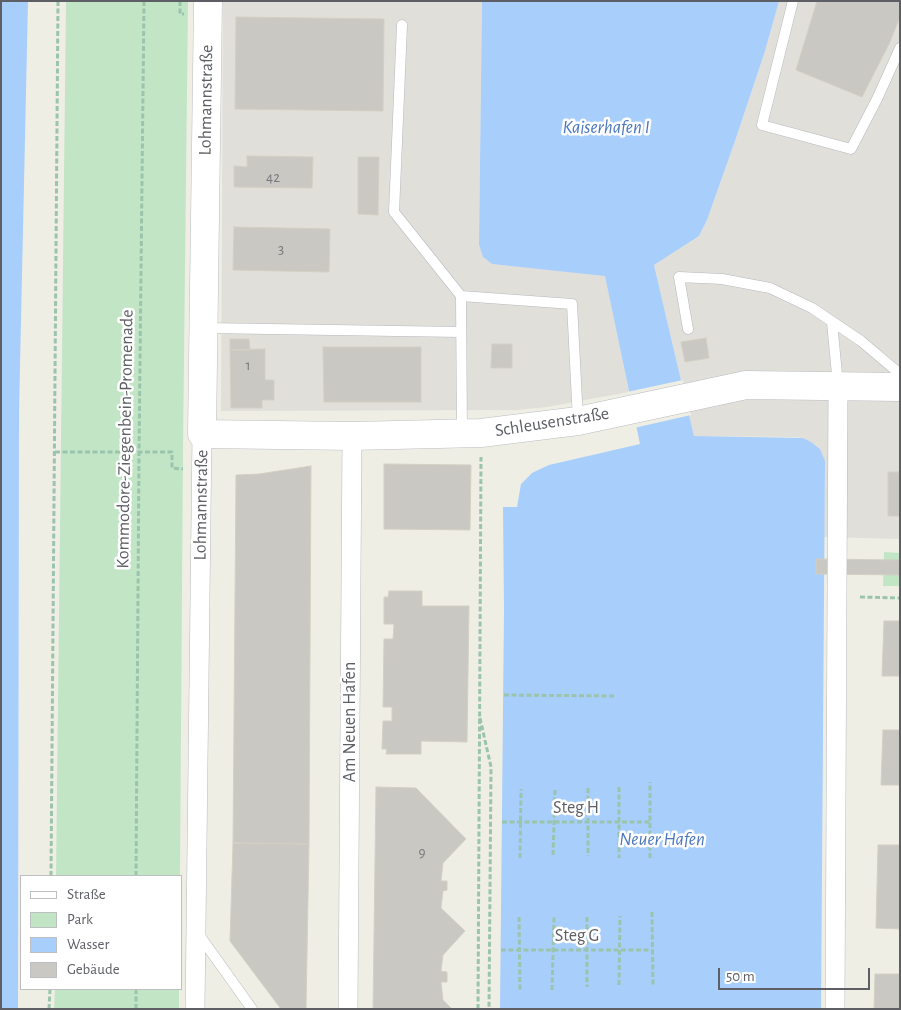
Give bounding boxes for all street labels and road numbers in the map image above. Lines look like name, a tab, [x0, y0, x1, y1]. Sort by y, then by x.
street label: Lohmannstraße	[194, 44, 218, 156]
street label: Kommodore-Ziegenbein-Promenade	[112, 309, 138, 569]
street label: Schleusenstraße	[493, 402, 611, 442]
street label: Lohmannstraße	[189, 449, 213, 561]
street label: Am Neuen Hafen	[339, 662, 361, 782]
street label: Steg H	[553, 797, 599, 819]
street label: Steg G	[555, 925, 599, 947]

